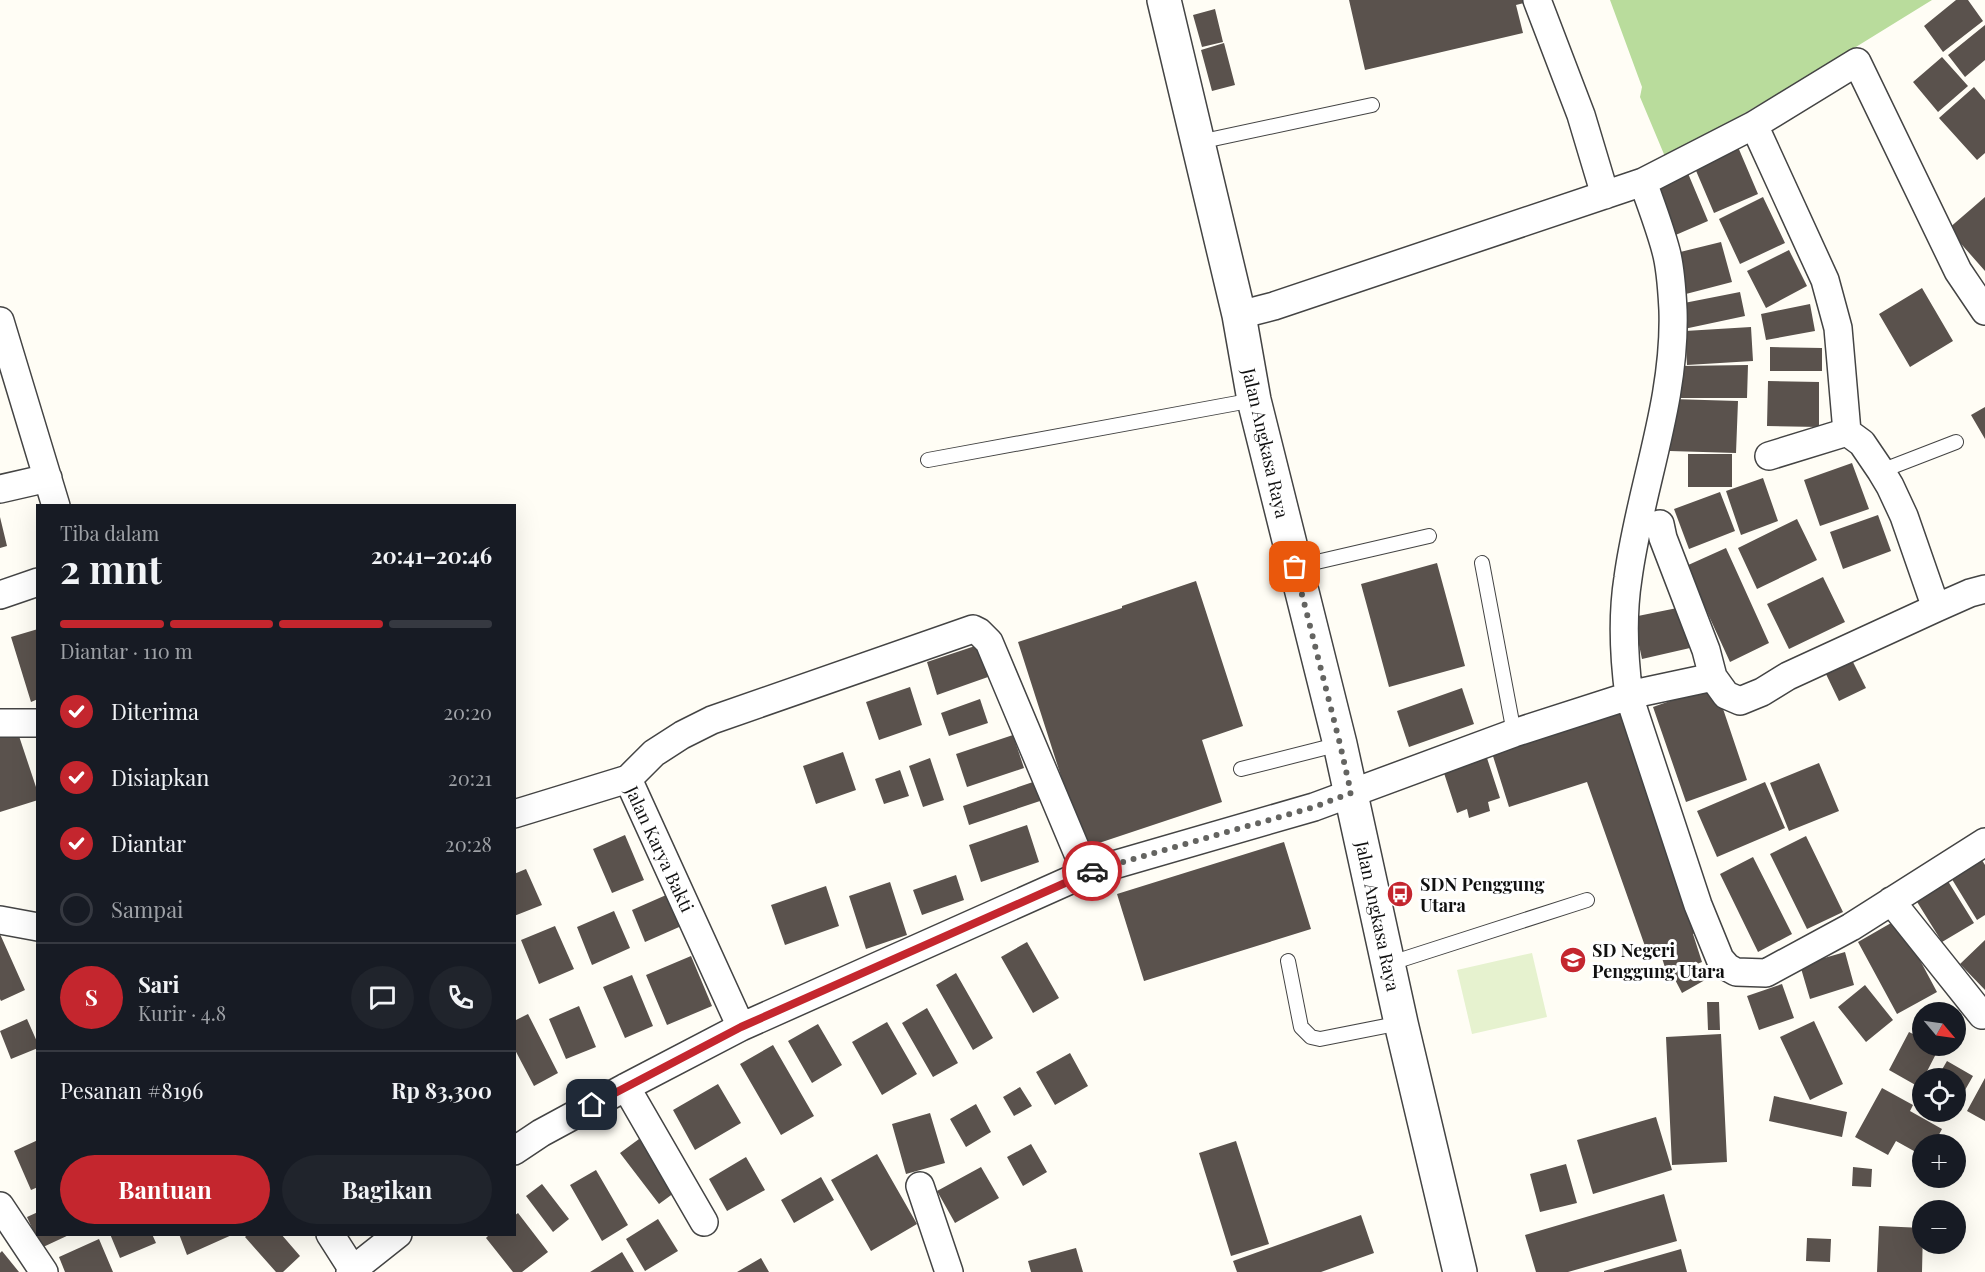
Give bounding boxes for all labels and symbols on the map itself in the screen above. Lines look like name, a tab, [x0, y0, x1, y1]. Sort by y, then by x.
street label: Jalan Angkasa Raya	[1237, 365, 1295, 520]
pin	[1269, 541, 1320, 592]
street label: Jalan Karya Bakti	[620, 781, 700, 916]
street label: Jalan Angkasa Raya	[1350, 838, 1406, 993]
courier	[1062, 841, 1122, 901]
place label: SDN Penggung Utara	[1420, 872, 1544, 917]
bus stop icon: SDN Penggung Utara	[1385, 879, 1415, 909]
place label: SD Negeri Penggung Utara	[1592, 938, 1725, 983]
school or university icon: SD Negeri Penggung Utara	[1558, 945, 1588, 975]
north arrow	[1912, 1002, 1966, 1056]
pin	[566, 1079, 617, 1130]

